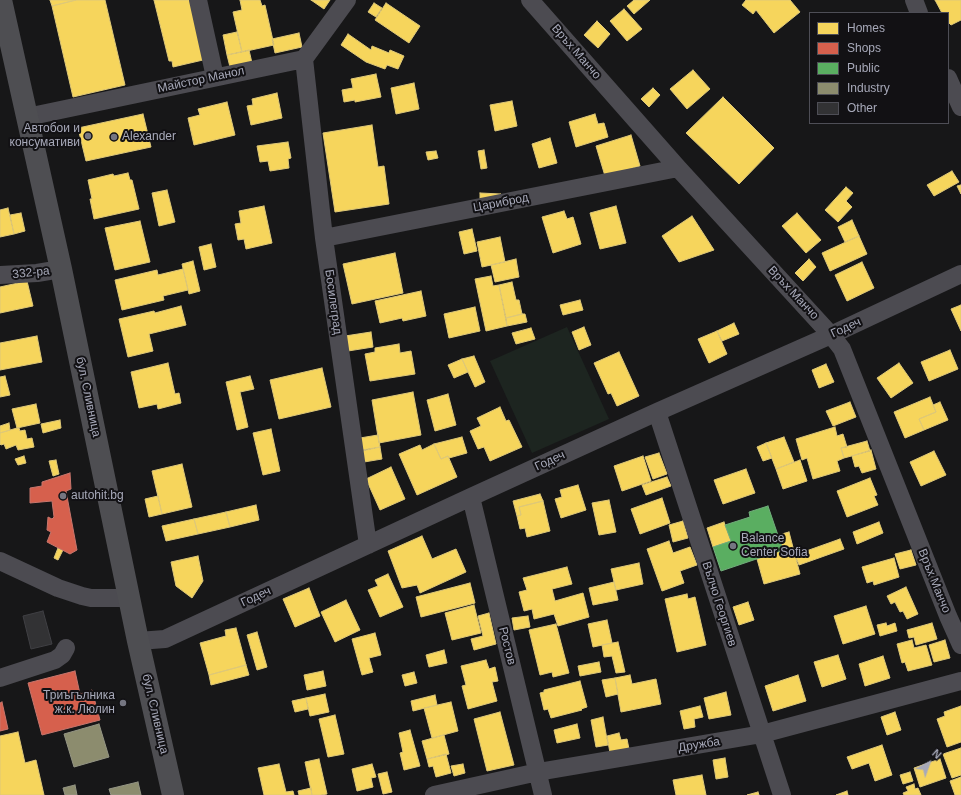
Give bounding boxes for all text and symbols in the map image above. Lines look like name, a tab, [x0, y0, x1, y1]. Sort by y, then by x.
legend	[809, 12, 949, 124]
text: Homes	[847, 21, 885, 35]
street label: Връх Манчо	[548, 22, 604, 82]
text: Shops	[847, 41, 881, 55]
text: Public	[847, 61, 880, 75]
street label: Майстор Манол	[156, 64, 246, 96]
text: Industry	[847, 81, 890, 95]
text: Other	[847, 101, 877, 115]
place label: Автобои и консумативи	[10, 122, 80, 150]
place label: Alexander	[122, 130, 176, 144]
marker: Автобои и консумативи	[83, 131, 93, 141]
marker: Alexander	[109, 132, 119, 142]
street label: Цариброд	[472, 191, 530, 215]
street label: Връх Манчо	[765, 263, 821, 323]
street label: 332-ра	[12, 264, 50, 282]
street label: Босилеград	[321, 268, 345, 336]
street label: Годеч	[829, 315, 863, 341]
street label: бул. Сливница	[72, 356, 104, 438]
street label: Годеч	[533, 448, 567, 474]
place label: autohit.bg	[71, 489, 124, 503]
marker: autohit.bg	[58, 491, 68, 501]
place label: Balance Center Sofia	[741, 532, 808, 560]
marker: Balance Center Sofia	[728, 541, 738, 551]
street label: Връх Манчо	[915, 547, 953, 615]
street label: Вълчо Георгиев	[699, 560, 739, 648]
street label: Годеч	[239, 584, 273, 610]
street label: Ростов	[495, 626, 519, 666]
street label: бул. Сливница	[139, 673, 171, 755]
place label: Триъгълника ж.к. Люлин	[43, 689, 115, 717]
marker: Триъгълника ж.к. Люлин	[118, 698, 128, 708]
street label: Дружба	[677, 735, 721, 755]
north arrow	[909, 743, 949, 783]
text: N	[930, 747, 944, 761]

